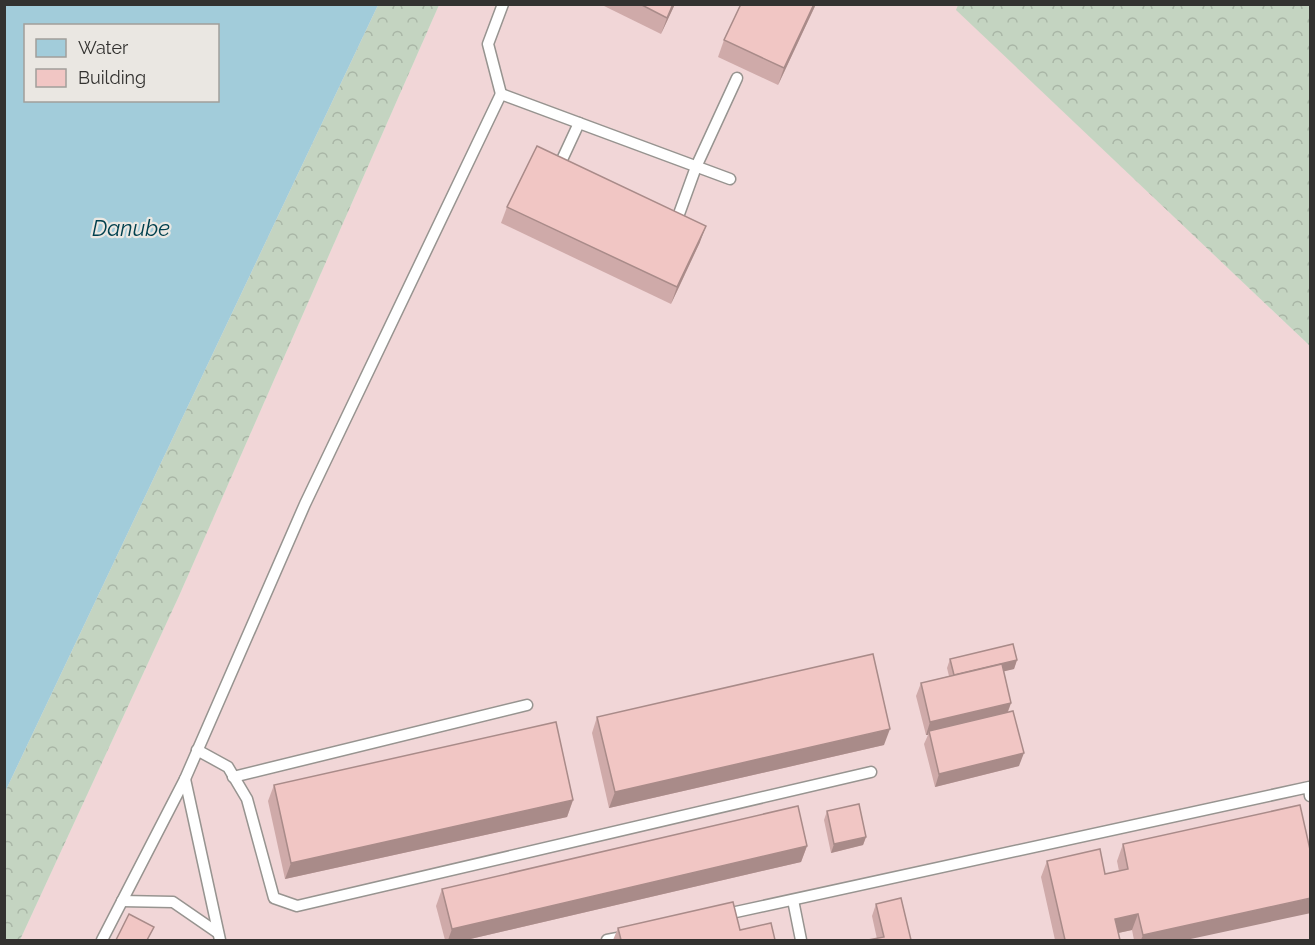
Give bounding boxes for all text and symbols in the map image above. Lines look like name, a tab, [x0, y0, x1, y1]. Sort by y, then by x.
legend	[24, 24, 219, 102]
text: Water	[78, 37, 129, 58]
text: Building	[78, 67, 146, 88]
water label: Danube	[92, 215, 170, 241]

